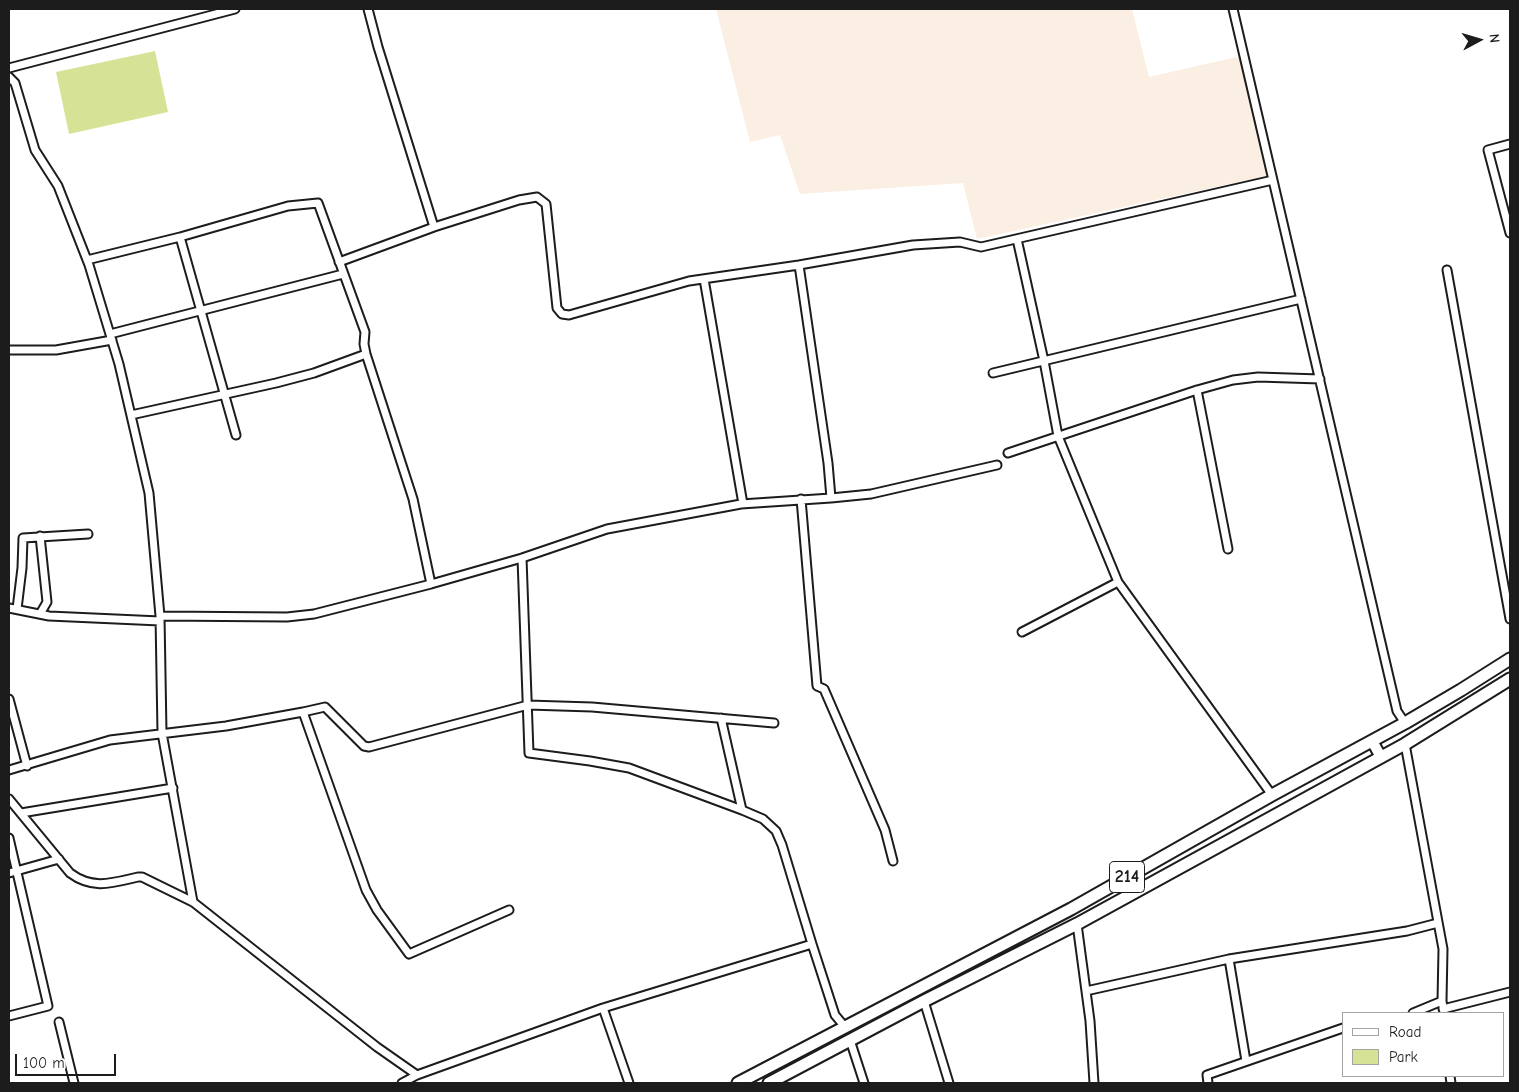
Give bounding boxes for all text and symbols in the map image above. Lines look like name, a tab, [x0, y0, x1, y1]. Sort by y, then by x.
north arrow	[1454, 15, 1504, 65]
text: N	[1485, 33, 1503, 44]
road number: 214	[1110, 862, 1144, 892]
legend	[1342, 1012, 1504, 1077]
text: Road	[1389, 1023, 1421, 1041]
scale bar	[18, 1044, 119, 1076]
text: Park	[1389, 1048, 1418, 1066]
text: 100 m	[23, 1054, 65, 1072]

